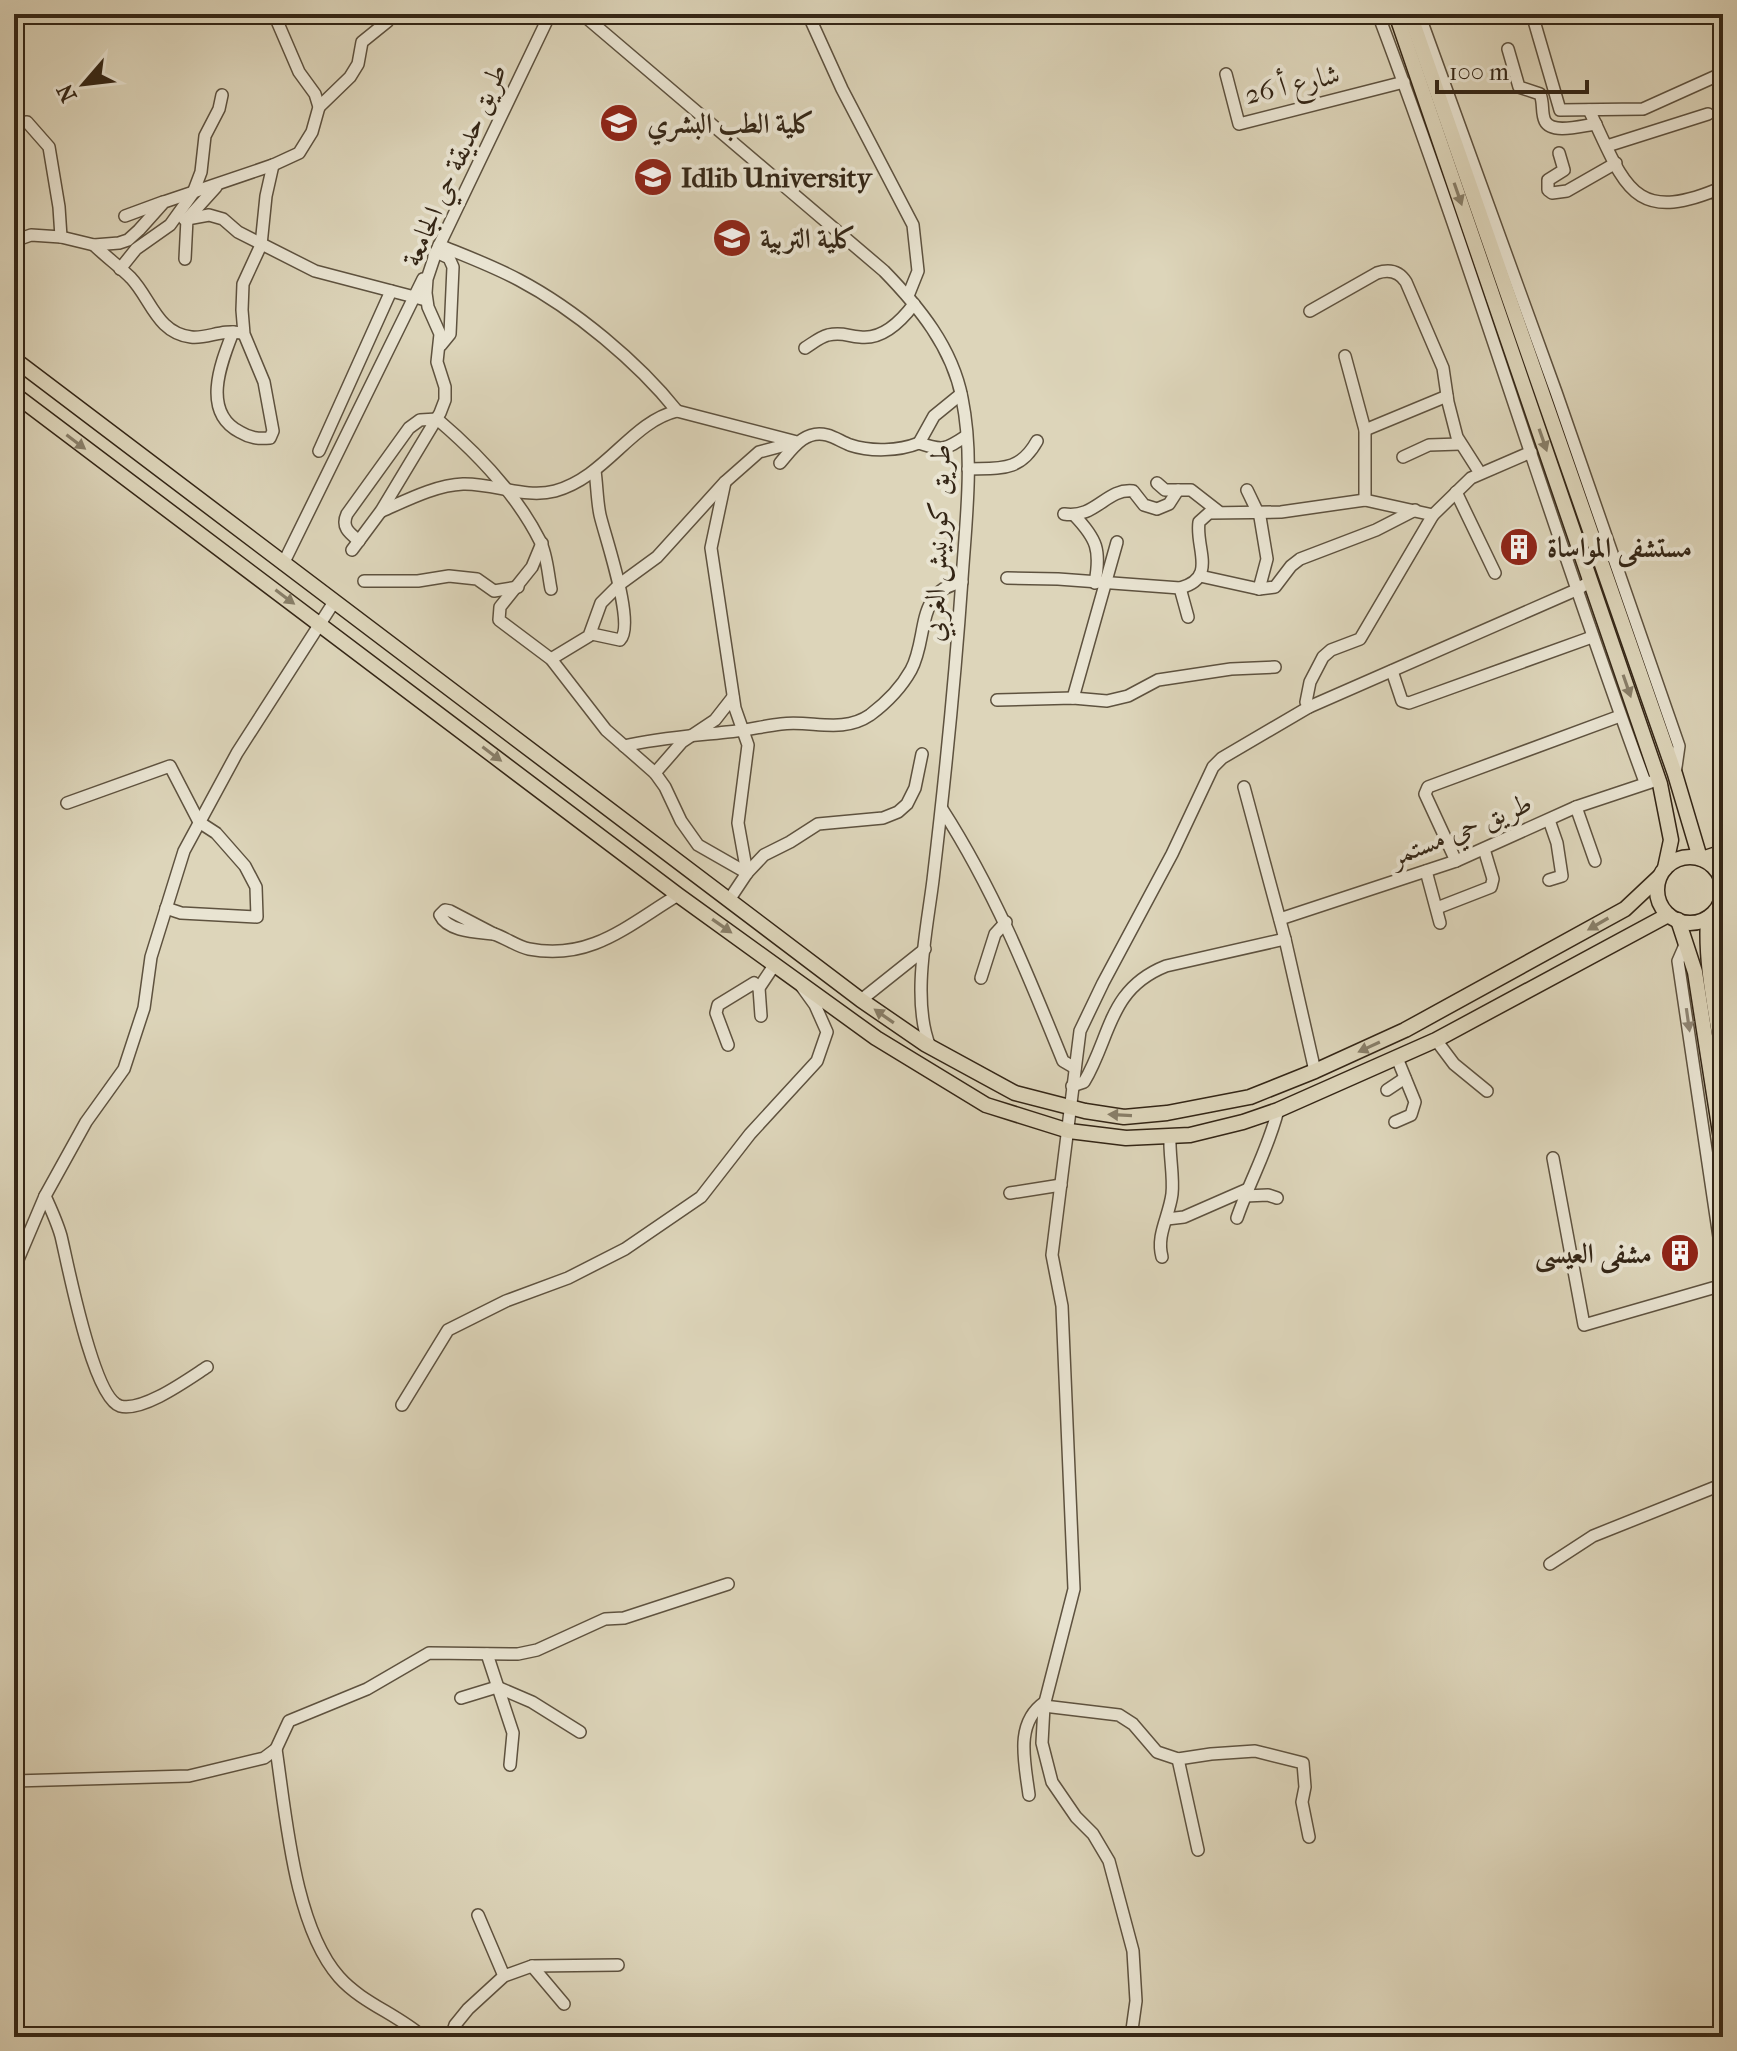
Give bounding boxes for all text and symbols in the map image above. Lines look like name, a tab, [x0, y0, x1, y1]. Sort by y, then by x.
north arrow	[44, 44, 124, 124]
scale bar	[1437, 44, 1587, 94]
street label: شارع أ 26	[1240, 54, 1344, 118]
text: 100 m	[1449, 58, 1509, 86]
street label: طريق حديقة حي الجامعة	[395, 59, 519, 274]
text: N	[52, 79, 83, 106]
school or university icon: كلية الطب البشري	[598, 102, 640, 144]
place label: كلية الطب البشري	[647, 107, 815, 146]
school or university icon: Idlib University	[632, 156, 674, 198]
place label: Idlib University	[681, 161, 874, 194]
one-way arrow	[1453, 182, 1465, 206]
school or university icon: كلية التربية	[711, 217, 753, 259]
place label: كلية التربية	[760, 222, 856, 256]
one-way arrow	[1537, 428, 1549, 452]
one-way arrow	[66, 433, 86, 449]
street label: طريق كورنيش الغربي	[917, 443, 963, 643]
building icon: مستشفى المواساة	[1498, 526, 1540, 568]
place label: مستشفى المواساة	[1547, 531, 1692, 568]
one-way arrow	[274, 588, 295, 604]
one-way arrow	[1621, 674, 1633, 698]
one-way arrow	[482, 745, 502, 761]
street label: طريق حي مستمر	[1382, 786, 1539, 879]
one-way arrow	[1587, 917, 1609, 931]
one-way arrow	[712, 918, 733, 934]
one-way arrow	[1682, 1008, 1695, 1033]
one-way arrow	[874, 1009, 895, 1024]
one-way arrow	[1357, 1040, 1380, 1054]
one-way arrow	[1107, 1108, 1132, 1121]
building icon: مشفى العيسى	[1659, 1232, 1701, 1274]
place label: مشفى العيسى	[1535, 1237, 1652, 1274]

